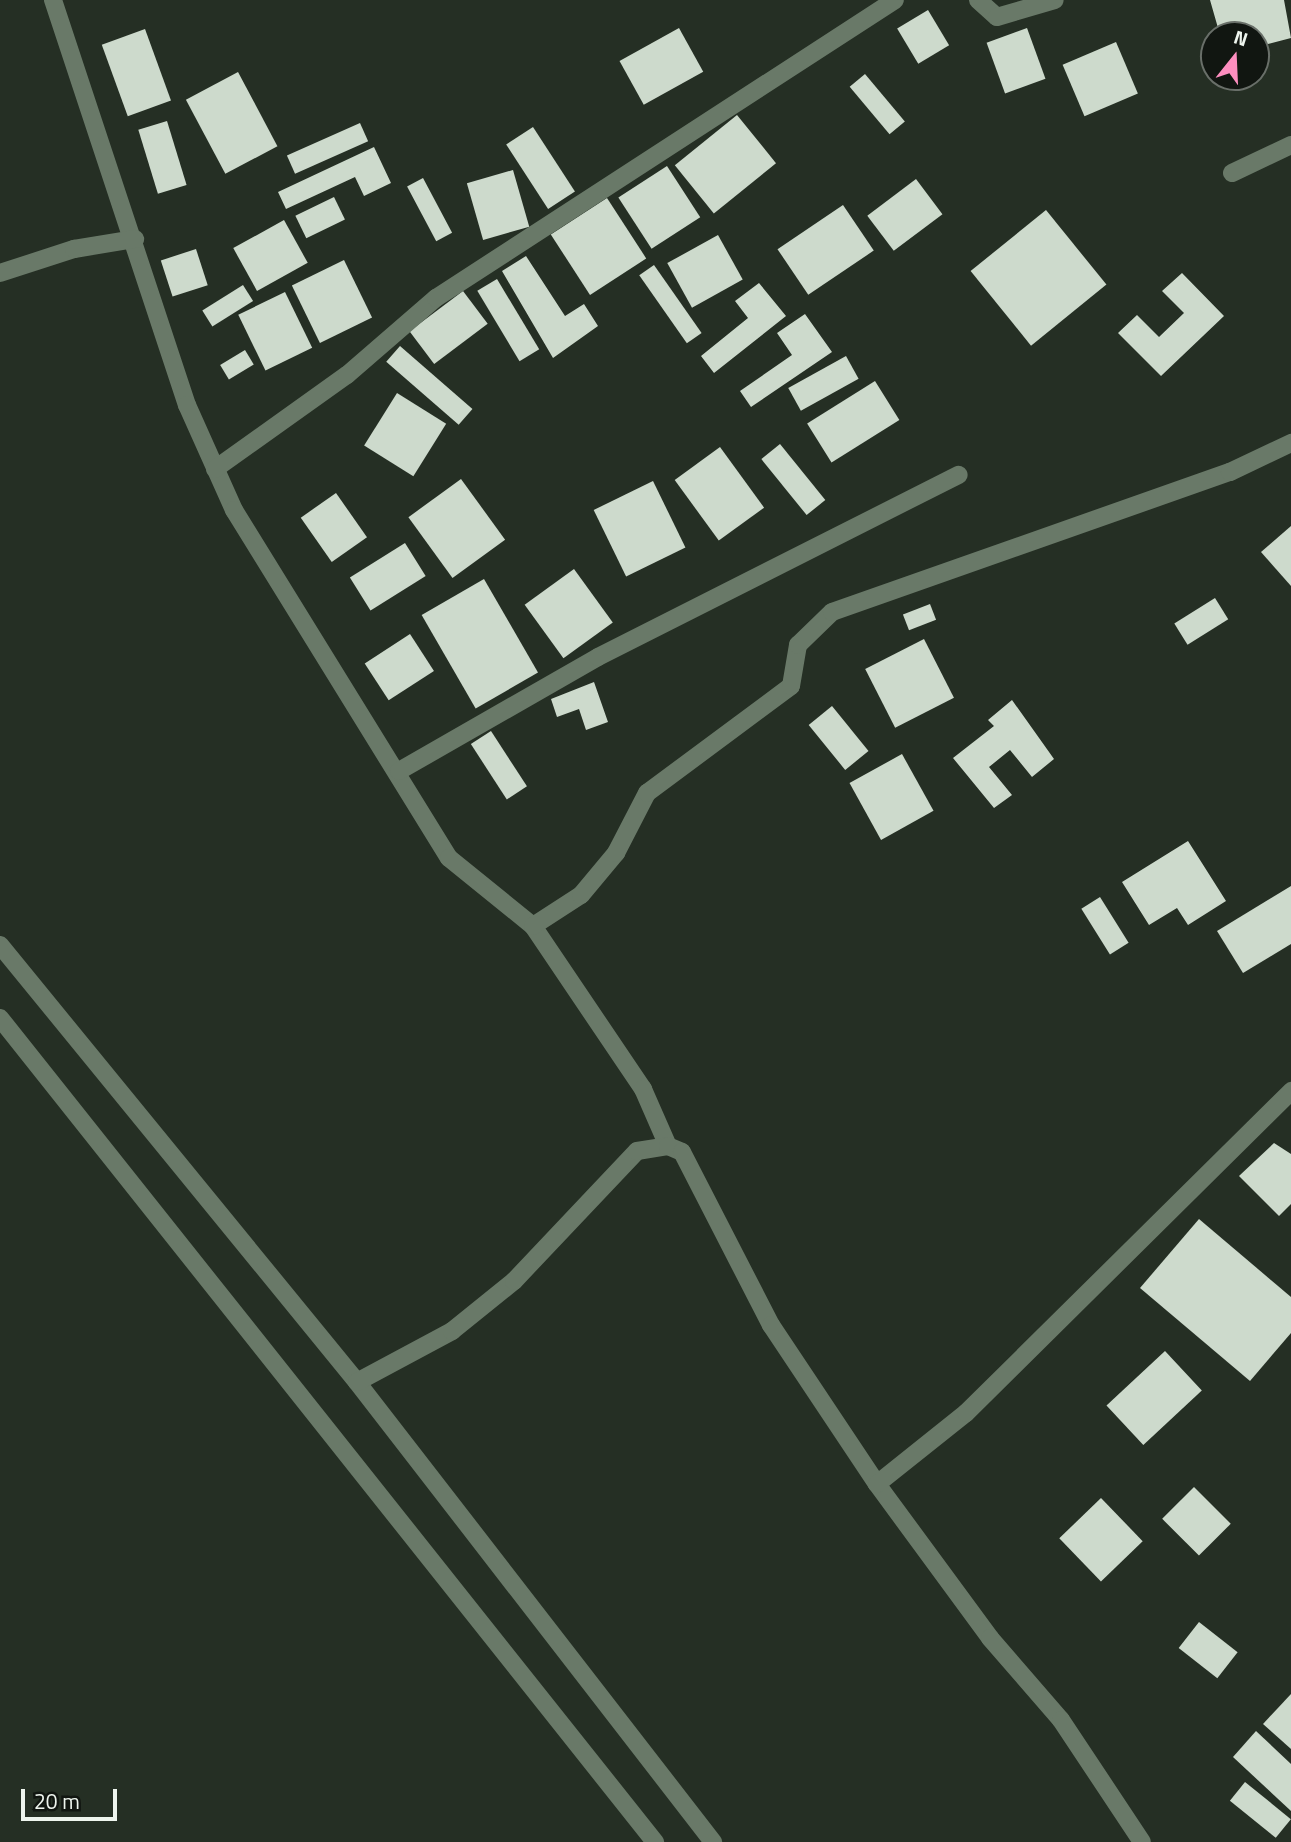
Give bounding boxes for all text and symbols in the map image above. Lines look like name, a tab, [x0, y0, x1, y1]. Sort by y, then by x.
north arrow	[1200, 21, 1270, 91]
text: N	[1230, 22, 1252, 53]
scale bar	[24, 1776, 121, 1820]
text: 20 m	[34, 1785, 80, 1817]

